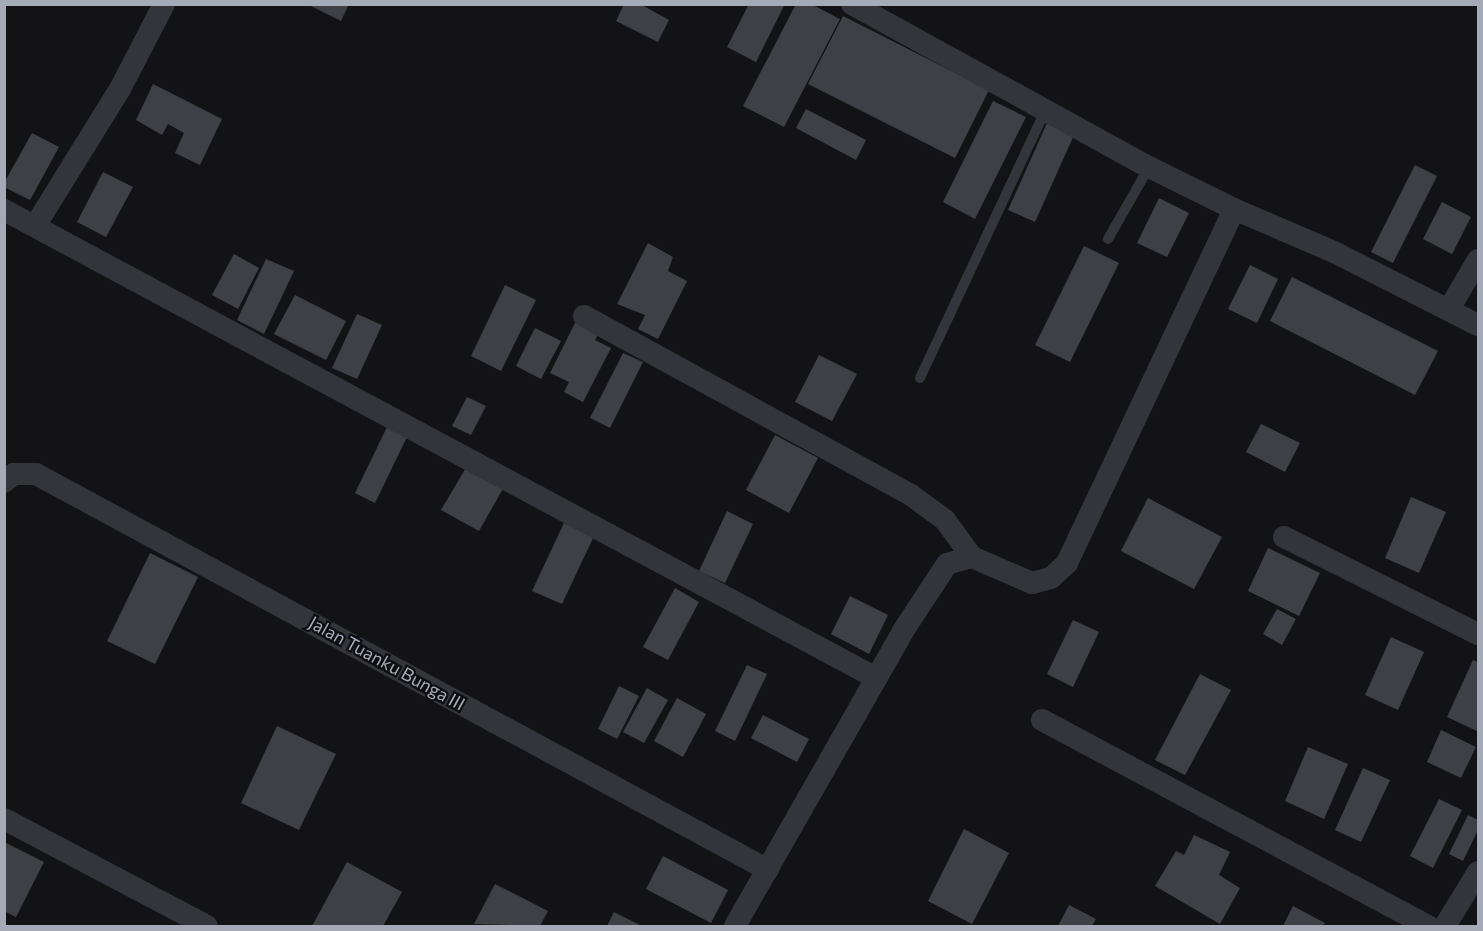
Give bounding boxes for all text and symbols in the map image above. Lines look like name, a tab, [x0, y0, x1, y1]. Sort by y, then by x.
street label: Jalan Tuanku Bunga III	[305, 611, 469, 715]

